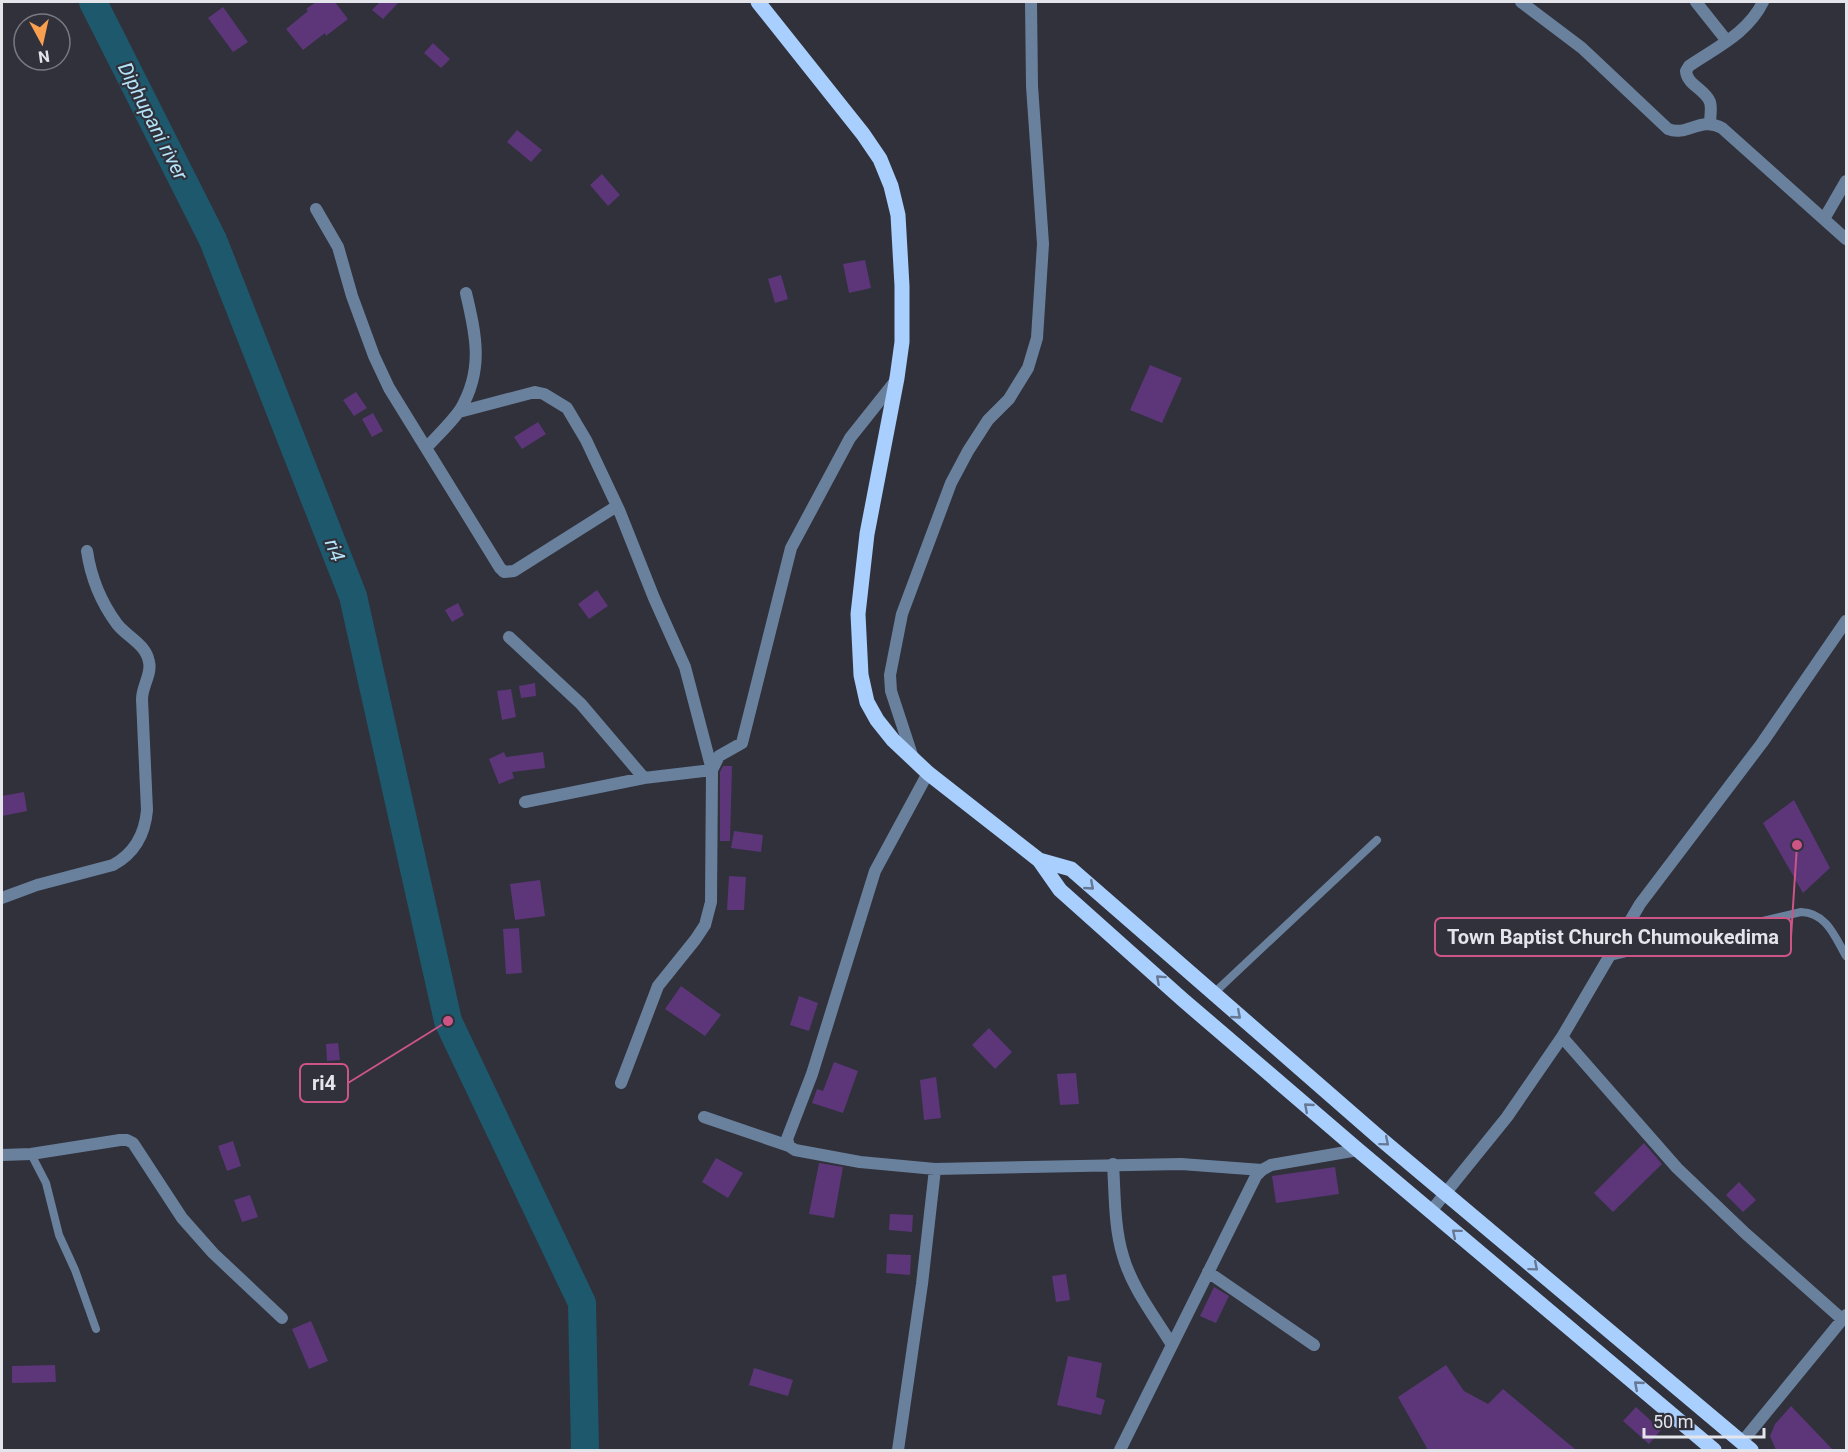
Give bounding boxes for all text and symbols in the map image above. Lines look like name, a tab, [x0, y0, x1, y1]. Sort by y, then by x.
north arrow	[12, 12, 72, 72]
text: N	[37, 46, 51, 67]
water label: Diphupani river	[113, 58, 194, 185]
water label: ri4	[320, 535, 350, 565]
one-way arrow	[1083, 879, 1094, 890]
callout: Town Baptist Church Chumoukedima	[1435, 918, 1791, 956]
text: Town Baptist Church Chumoukedima	[1447, 925, 1779, 949]
one-way arrow	[1156, 975, 1167, 986]
one-way arrow	[1230, 1008, 1241, 1019]
callout: ri4	[300, 1064, 348, 1102]
text: ri4	[312, 1071, 336, 1095]
one-way arrow	[1304, 1103, 1314, 1114]
one-way arrow	[1378, 1135, 1389, 1146]
one-way arrow	[1452, 1229, 1463, 1240]
one-way arrow	[1527, 1260, 1538, 1271]
one-way arrow	[1634, 1381, 1645, 1392]
scale bar	[1644, 1401, 1764, 1439]
text: 50 m	[1653, 1411, 1693, 1432]

